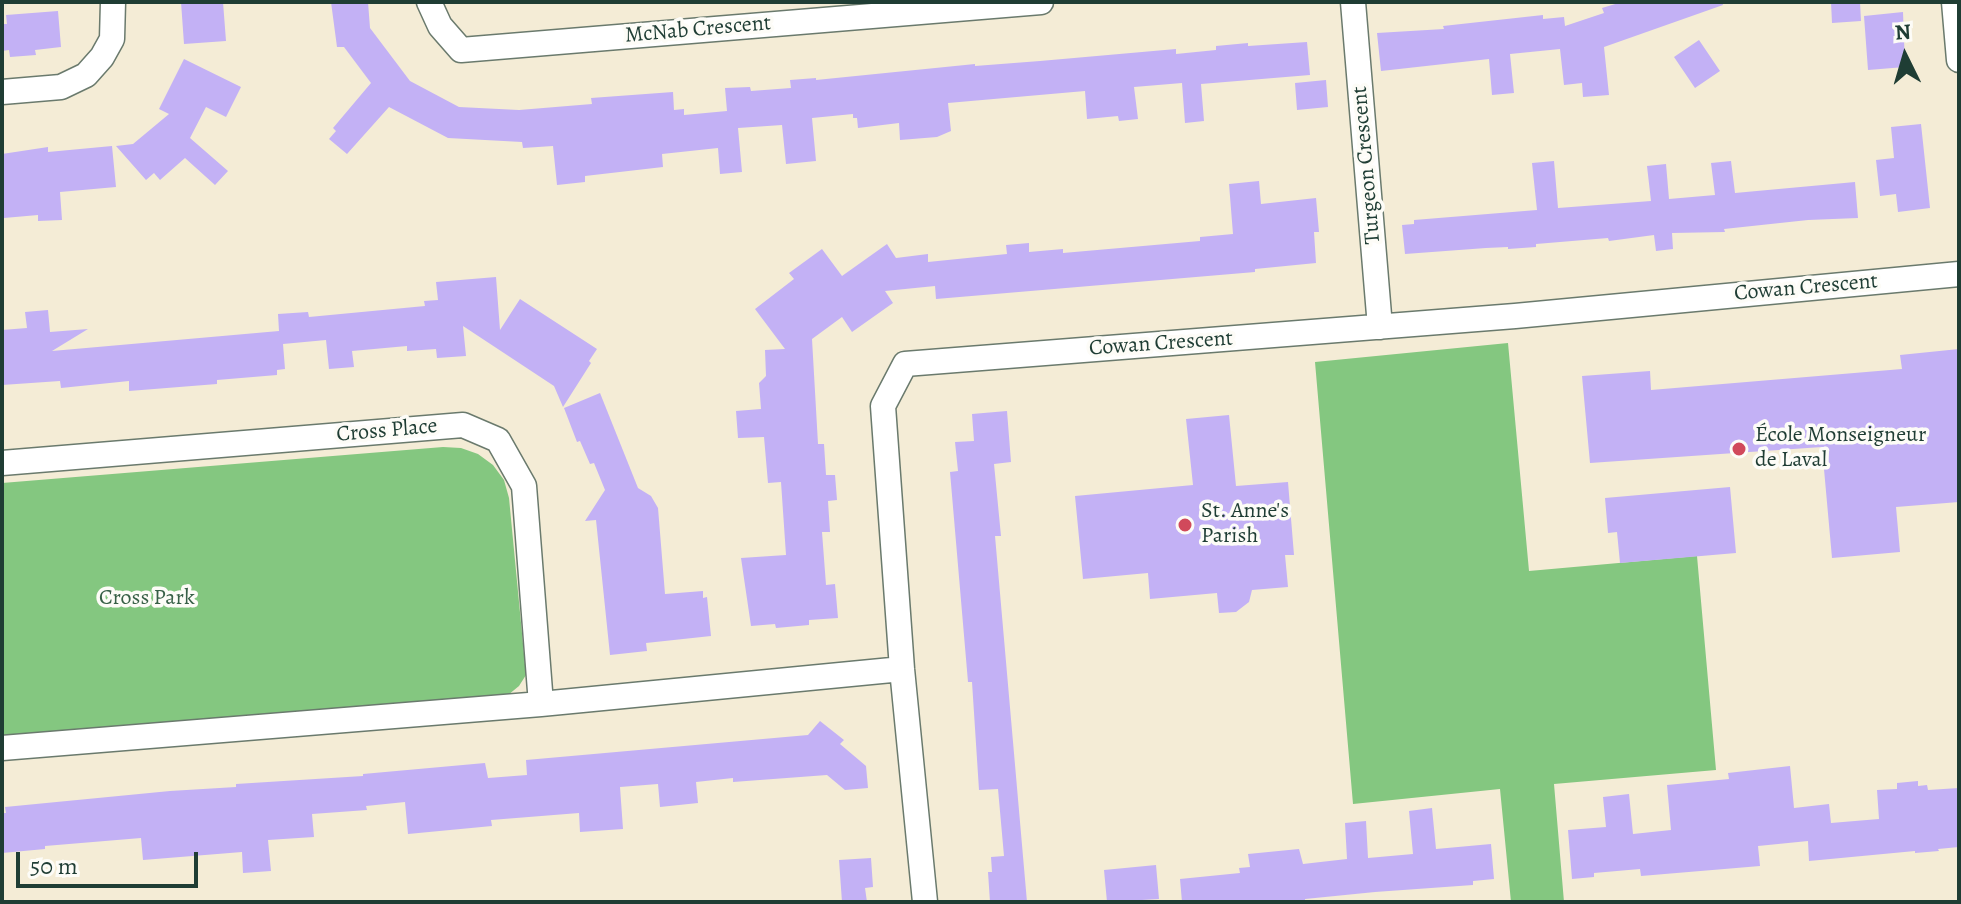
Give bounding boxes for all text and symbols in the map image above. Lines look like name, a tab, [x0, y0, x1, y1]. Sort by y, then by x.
street label: McNab Crescent	[624, 10, 772, 50]
north arrow	[1865, 16, 1945, 96]
text: N	[1894, 16, 1912, 48]
street label: Turgeon Crescent	[1347, 85, 1387, 245]
street label: Cowan Crescent	[1733, 269, 1879, 307]
street label: Cowan Crescent	[1088, 326, 1234, 362]
street label: Cross Place	[335, 413, 439, 449]
place label: École Monseigneur de Laval	[1755, 423, 1926, 474]
marker: École Monseigneur de Laval	[1730, 440, 1748, 458]
place label: St. Anne's Parish	[1201, 499, 1289, 550]
marker: St. Anne's Parish	[1176, 516, 1194, 534]
park label: Cross Park	[99, 586, 195, 612]
scale bar	[20, 836, 202, 886]
text: 50 m	[30, 850, 78, 882]

